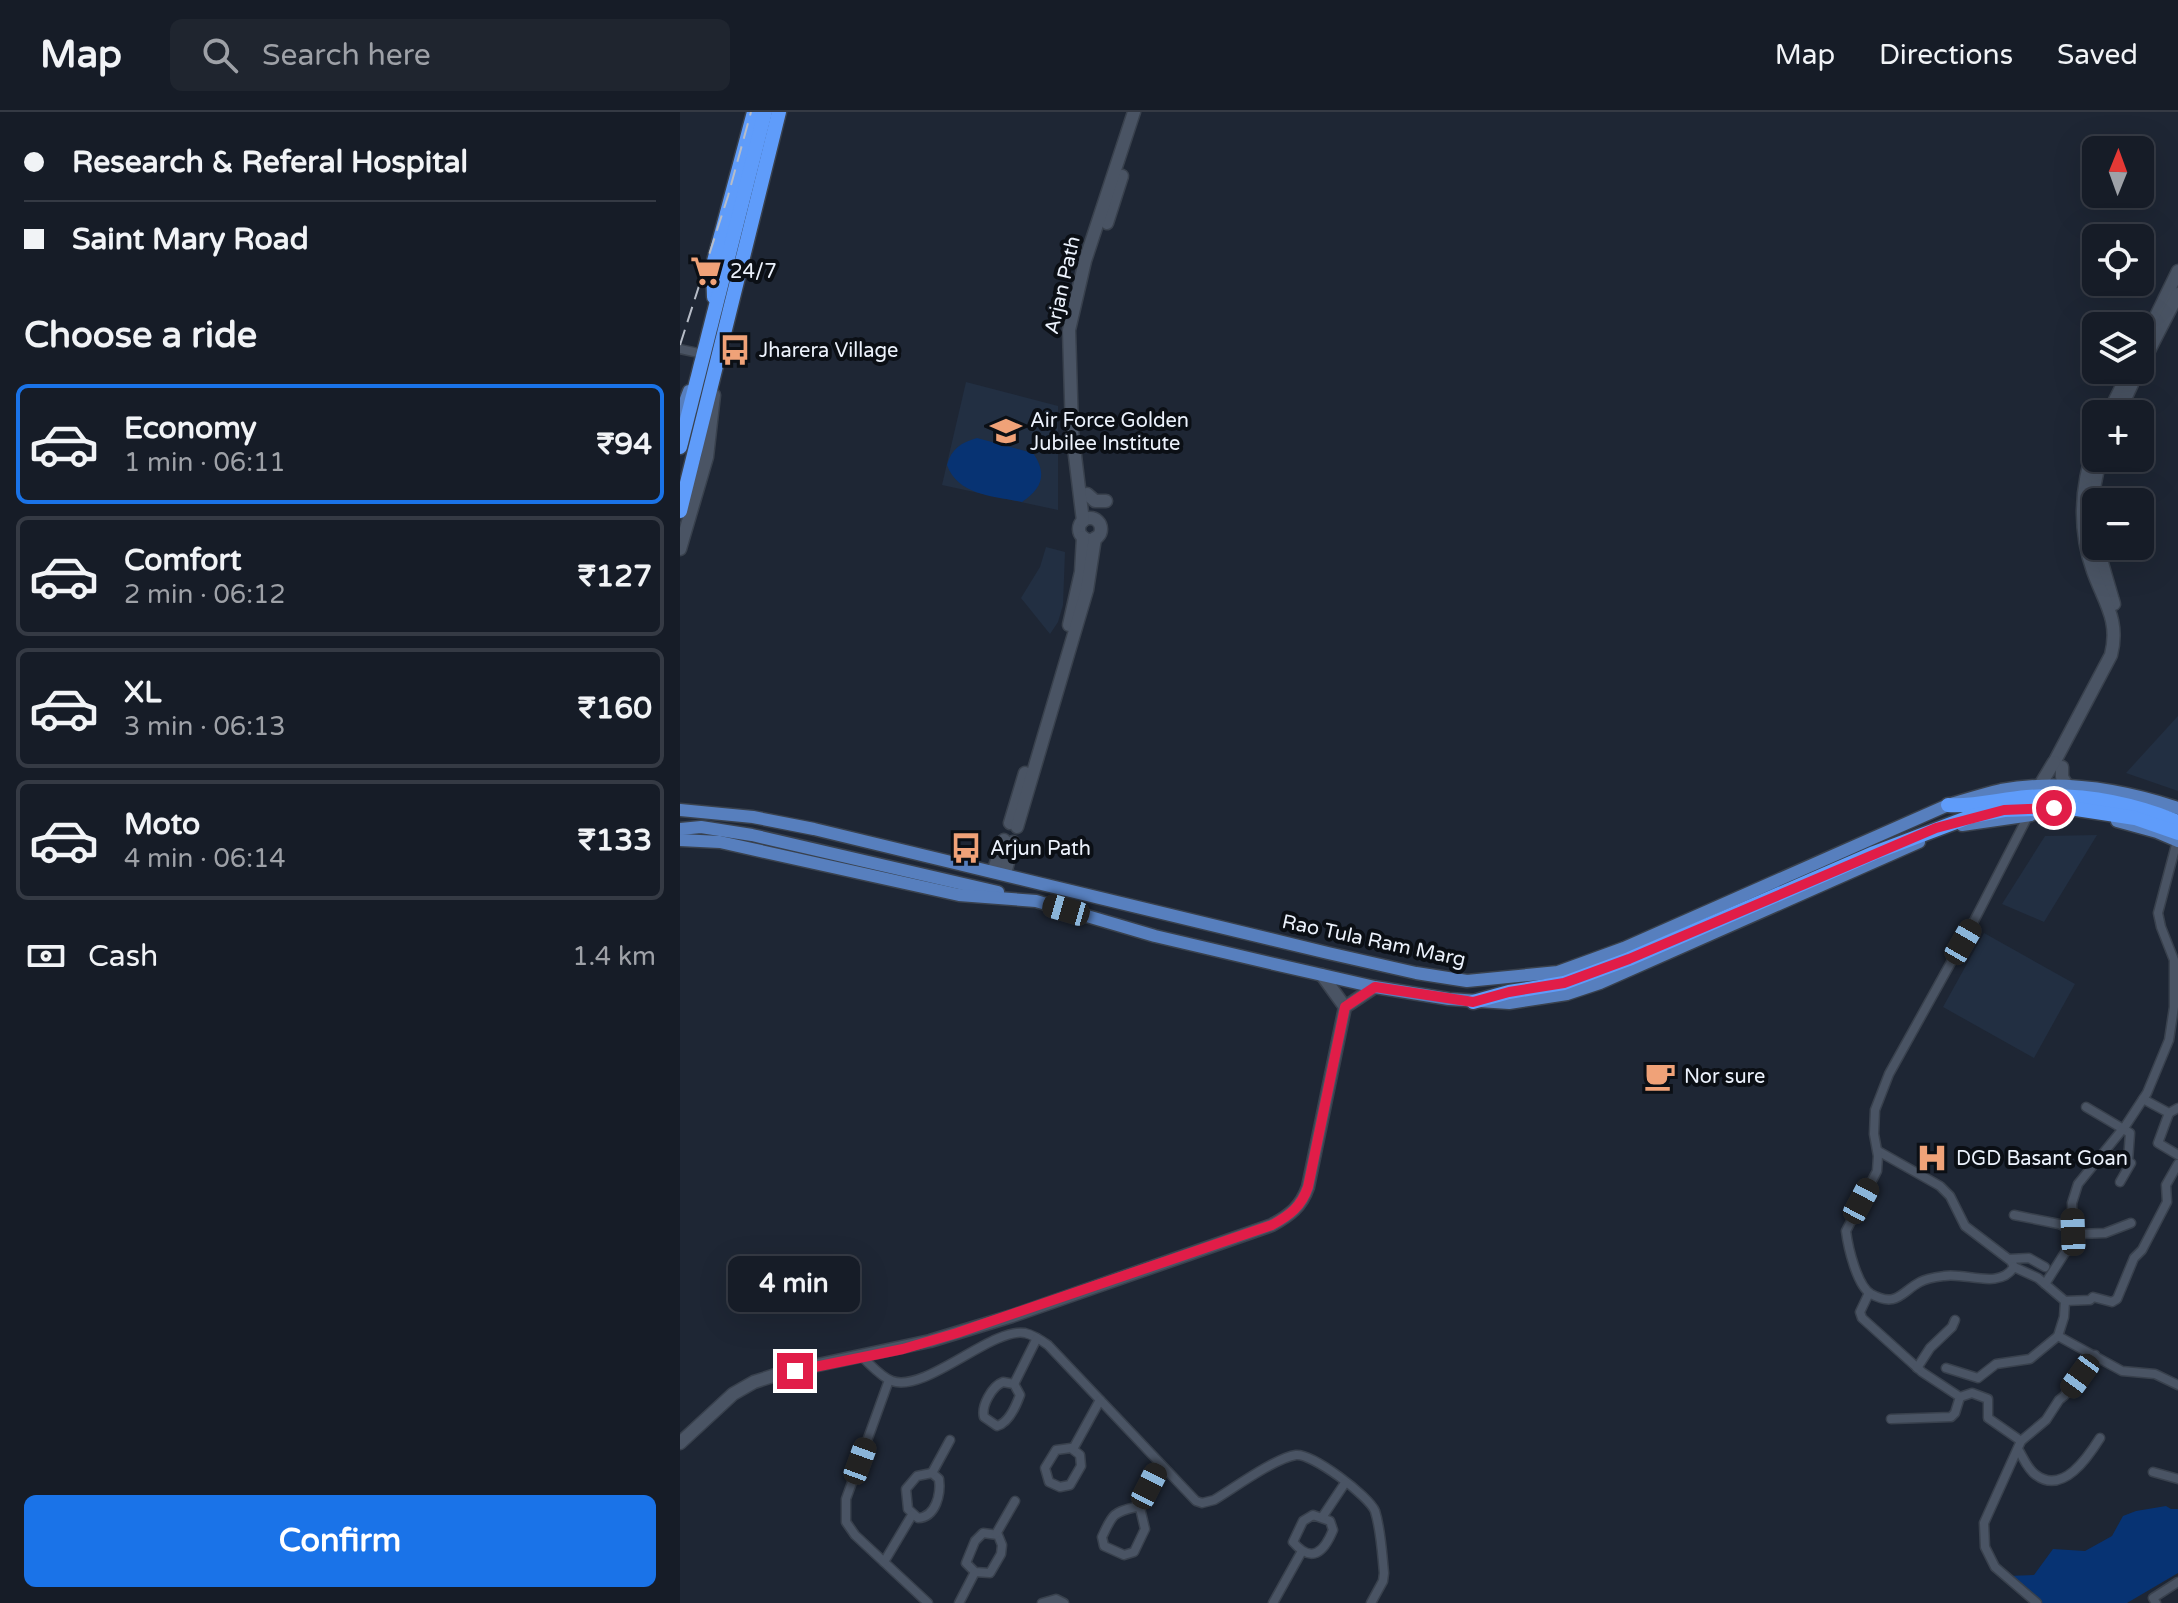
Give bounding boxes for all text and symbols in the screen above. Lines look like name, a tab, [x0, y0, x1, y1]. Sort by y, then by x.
search box	[170, 19, 730, 91]
text: Map	[40, 32, 122, 78]
icon: search	[198, 33, 242, 77]
text: Search here	[262, 37, 431, 74]
text: Map	[1775, 38, 1835, 72]
text: Directions	[1879, 38, 2013, 72]
text: Saved	[2057, 38, 2138, 72]
north arrow	[2082, 136, 2154, 208]
map controls	[2082, 136, 2154, 560]
text: Research & Referal Hospital	[72, 144, 468, 181]
text: Saint Mary Road	[72, 221, 309, 258]
button: locate	[2082, 224, 2154, 296]
street label: Arjan Path	[1040, 234, 1086, 337]
supermarket icon: 24/7	[689, 254, 723, 288]
place label: 24/7	[730, 260, 777, 284]
button: layers	[2082, 312, 2154, 384]
text: Choose a ride	[24, 314, 257, 357]
bus stop icon: Jharera Village	[718, 333, 752, 367]
place label: Jharera Village	[759, 339, 898, 363]
button: +	[2082, 400, 2154, 472]
icon: car	[28, 408, 100, 480]
place label: Air Force Golden Jubilee Institute	[1030, 409, 1189, 456]
text: Economy	[124, 410, 257, 447]
school or university icon: Air Force Golden Jubilee Institute	[989, 414, 1023, 448]
text: ₹94	[597, 426, 652, 463]
text: 1 min · 06:11	[124, 447, 286, 478]
button: −	[2082, 488, 2154, 560]
icon: car	[28, 540, 100, 612]
text: Comfort	[124, 542, 242, 579]
text: ₹127	[578, 558, 652, 595]
text: 2 min · 06:12	[124, 579, 286, 610]
icon: car	[28, 672, 100, 744]
text: XL	[124, 674, 161, 711]
text: ₹160	[578, 690, 652, 727]
text: 3 min · 06:13	[124, 711, 286, 742]
route start	[2036, 790, 2072, 826]
icon: car	[28, 804, 100, 876]
text: Moto	[124, 806, 200, 843]
text: ₹133	[578, 822, 652, 859]
bus stop icon: Arjun Path	[949, 831, 983, 865]
place label: Arjun Path	[990, 837, 1091, 861]
text: 4 min · 06:14	[124, 843, 286, 874]
car	[1040, 892, 1092, 928]
street label: Rao Tula Ram Marg	[1280, 910, 1468, 972]
car	[1941, 915, 1985, 969]
icon: cash	[24, 934, 68, 978]
text: Cash	[88, 938, 158, 975]
text: 1.4 km	[572, 941, 656, 972]
cafe icon: Nor sure	[1643, 1059, 1677, 1093]
place label: Nor sure	[1684, 1065, 1765, 1089]
hospital icon: DGD Basant Goan	[1915, 1141, 1949, 1175]
place label: DGD Basant Goan	[1956, 1147, 2128, 1171]
car	[1839, 1174, 1883, 1228]
car	[2060, 1208, 2086, 1256]
callout: 4 min	[729, 1255, 861, 1311]
text: 4 min	[759, 1268, 829, 1299]
car	[2056, 1350, 2104, 1402]
route end	[777, 1353, 813, 1389]
car	[841, 1434, 879, 1488]
car	[1127, 1459, 1171, 1513]
button: Confirm	[24, 1495, 656, 1587]

